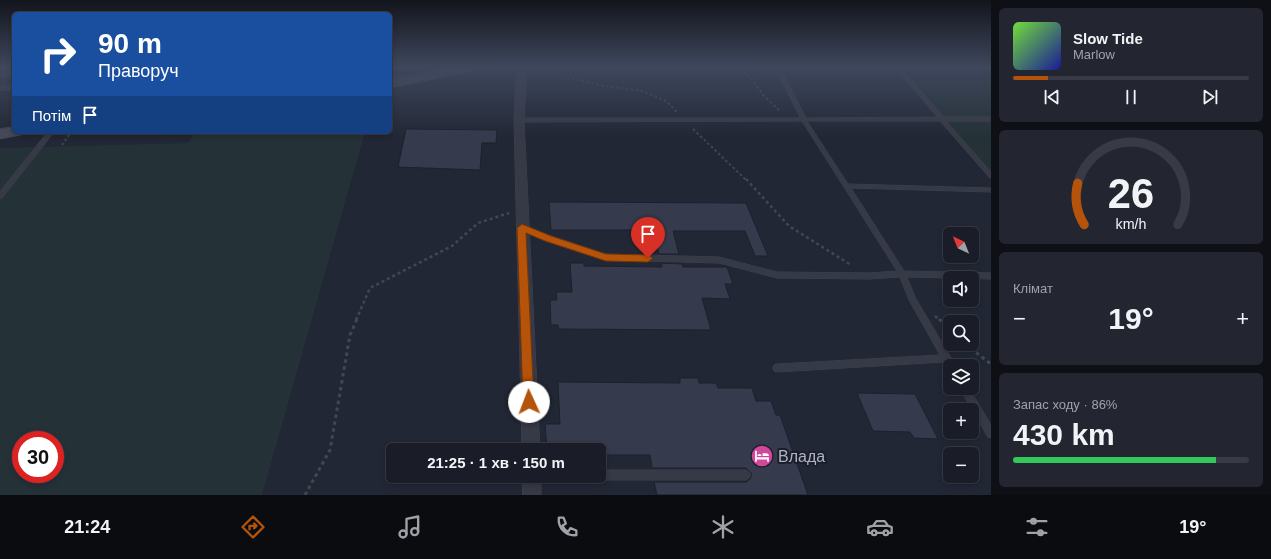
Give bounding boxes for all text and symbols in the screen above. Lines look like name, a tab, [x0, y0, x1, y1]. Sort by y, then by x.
icon: right	[32, 28, 84, 80]
text: 90 m	[98, 28, 162, 59]
text: Slow Tide	[1073, 30, 1143, 47]
text: Marlow	[1073, 47, 1115, 62]
text: Праворуч	[98, 61, 179, 81]
icon: previous	[1041, 86, 1063, 108]
icon: pause	[1120, 86, 1142, 108]
icon: next	[1199, 86, 1221, 108]
icon: arrive	[79, 104, 101, 126]
text: Потім	[32, 107, 71, 124]
text: 26	[1108, 169, 1154, 216]
text: km/h	[1116, 215, 1147, 231]
pin	[631, 217, 665, 258]
icon: arrive	[637, 223, 659, 245]
north arrow	[943, 227, 979, 263]
map controls	[943, 227, 979, 483]
button: sound	[943, 271, 979, 307]
text: Клімат	[1013, 281, 1053, 296]
text: 19°	[1108, 302, 1154, 335]
text: −	[1013, 306, 1026, 331]
text: +	[1236, 306, 1249, 331]
button: search	[943, 315, 979, 351]
button: layers	[943, 359, 979, 395]
position arrow	[508, 381, 550, 423]
text: Запас ходу · 86%	[1013, 397, 1117, 412]
button: +	[943, 403, 979, 439]
text: 430 km	[1013, 418, 1115, 451]
speed limit sign: 30	[12, 431, 64, 483]
hotel icon: Влада	[749, 443, 775, 469]
button: −	[943, 447, 979, 483]
place label: Влада	[778, 448, 825, 465]
text: 21:25 · 1 хв · 150 m	[427, 454, 565, 471]
icon: directions	[239, 513, 267, 541]
icon: music	[396, 513, 424, 541]
icon: phone	[553, 513, 581, 541]
icon: climate	[709, 513, 737, 541]
icon: car	[866, 513, 894, 541]
icon: filters	[1023, 513, 1051, 541]
text: 21:24	[64, 517, 110, 537]
text: 19°	[1179, 517, 1207, 537]

